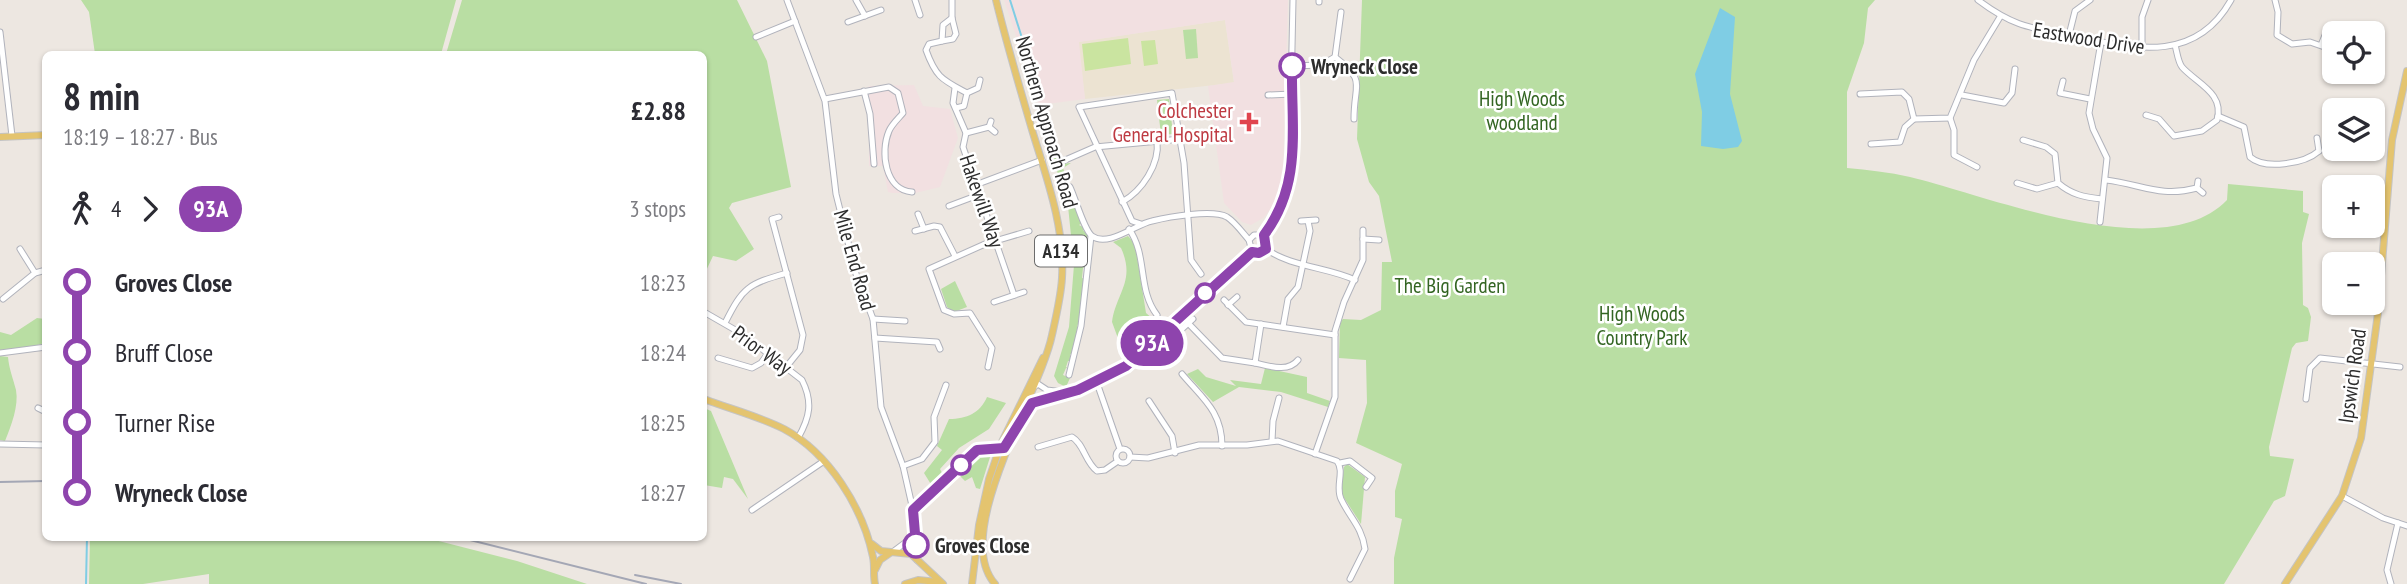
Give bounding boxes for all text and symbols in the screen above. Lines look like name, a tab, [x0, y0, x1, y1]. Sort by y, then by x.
street label: Eastwood Drive	[2031, 16, 2147, 60]
map controls	[2322, 21, 2385, 315]
button: locate	[2322, 21, 2385, 84]
street label: Northern Approach Road	[1010, 33, 1084, 211]
marker: Wryneck Close	[1279, 53, 1305, 79]
place label: Wryneck Close	[1310, 53, 1418, 80]
text: 8 min	[63, 71, 140, 120]
park label: High Woods woodland	[1479, 85, 1565, 136]
text: £2.88	[631, 94, 686, 127]
place label: Colchester General Hospital	[1112, 97, 1233, 148]
button: layers	[2322, 98, 2385, 161]
marker: Colchester General Hospital	[1239, 112, 1259, 132]
text: 18:19 – 18:27 · Bus	[63, 122, 218, 151]
street label: Hakewill Way	[954, 151, 1011, 251]
button: +	[2322, 175, 2385, 238]
icon: walk	[63, 190, 101, 228]
icon: forward	[131, 190, 169, 228]
text: 93A	[193, 193, 228, 224]
text: 4	[111, 194, 121, 223]
text: 3 stops	[629, 194, 686, 223]
street label: Mile End Road	[828, 207, 882, 313]
road number: A134	[1035, 235, 1087, 266]
button: −	[2322, 252, 2385, 315]
text: Groves Close	[115, 266, 232, 299]
text: 18:23	[640, 268, 686, 297]
park label: The Big Garden	[1394, 272, 1506, 299]
unlabelled marker	[1195, 283, 1215, 303]
park label: High Woods Country Park	[1597, 300, 1687, 351]
street label: Prior Way	[727, 319, 797, 381]
line badge: 93A	[1112, 320, 1192, 366]
text: 93A	[1135, 327, 1169, 358]
street label: Ipswich Road	[2332, 327, 2372, 425]
text: Bruff Close	[115, 336, 213, 369]
text: 18:24	[640, 338, 686, 367]
text: Turner Rise	[115, 406, 215, 439]
text: 18:25	[640, 408, 686, 437]
unlabelled marker	[951, 455, 971, 475]
text: Wryneck Close	[115, 476, 248, 509]
text: 18:27	[640, 478, 686, 507]
marker: Groves Close	[903, 532, 929, 558]
place label: Groves Close	[935, 532, 1030, 559]

